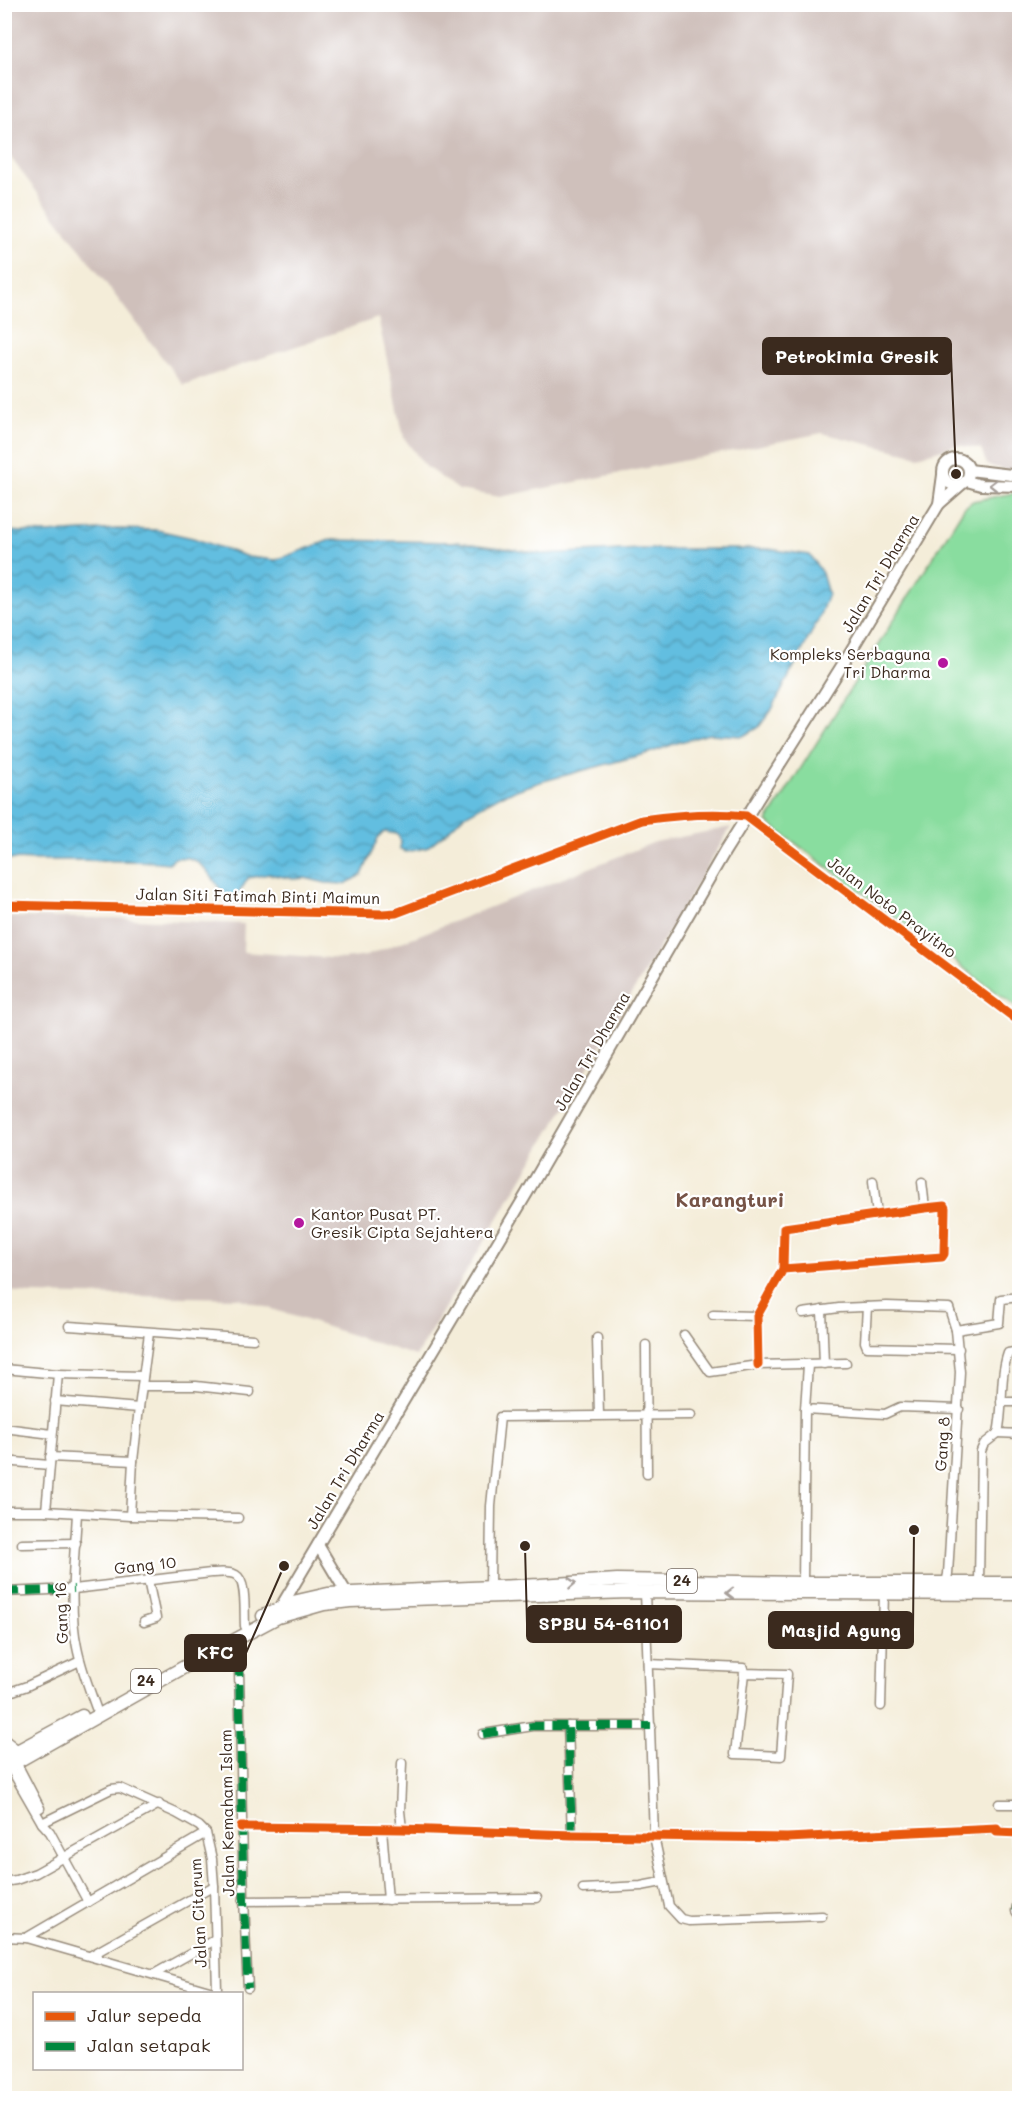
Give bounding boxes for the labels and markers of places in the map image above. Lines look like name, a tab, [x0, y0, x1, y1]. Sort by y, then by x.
callout: Petrokimia Gresik	[763, 338, 951, 374]
place label: Kompleks Serbaguna Tri Dharma	[770, 643, 931, 682]
marker: Kompleks Serbaguna Tri Dharma	[936, 656, 950, 670]
place label: Kantor Pusat PT. Gresik Cipta Sejahtera	[311, 1203, 494, 1242]
marker: Kantor Pusat PT. Gresik Cipta Sejahtera	[292, 1216, 306, 1230]
callout: SPBU 54-61101	[527, 1606, 681, 1642]
callout: Masjid Agung	[769, 1612, 913, 1648]
callout: KFC	[185, 1635, 246, 1671]

